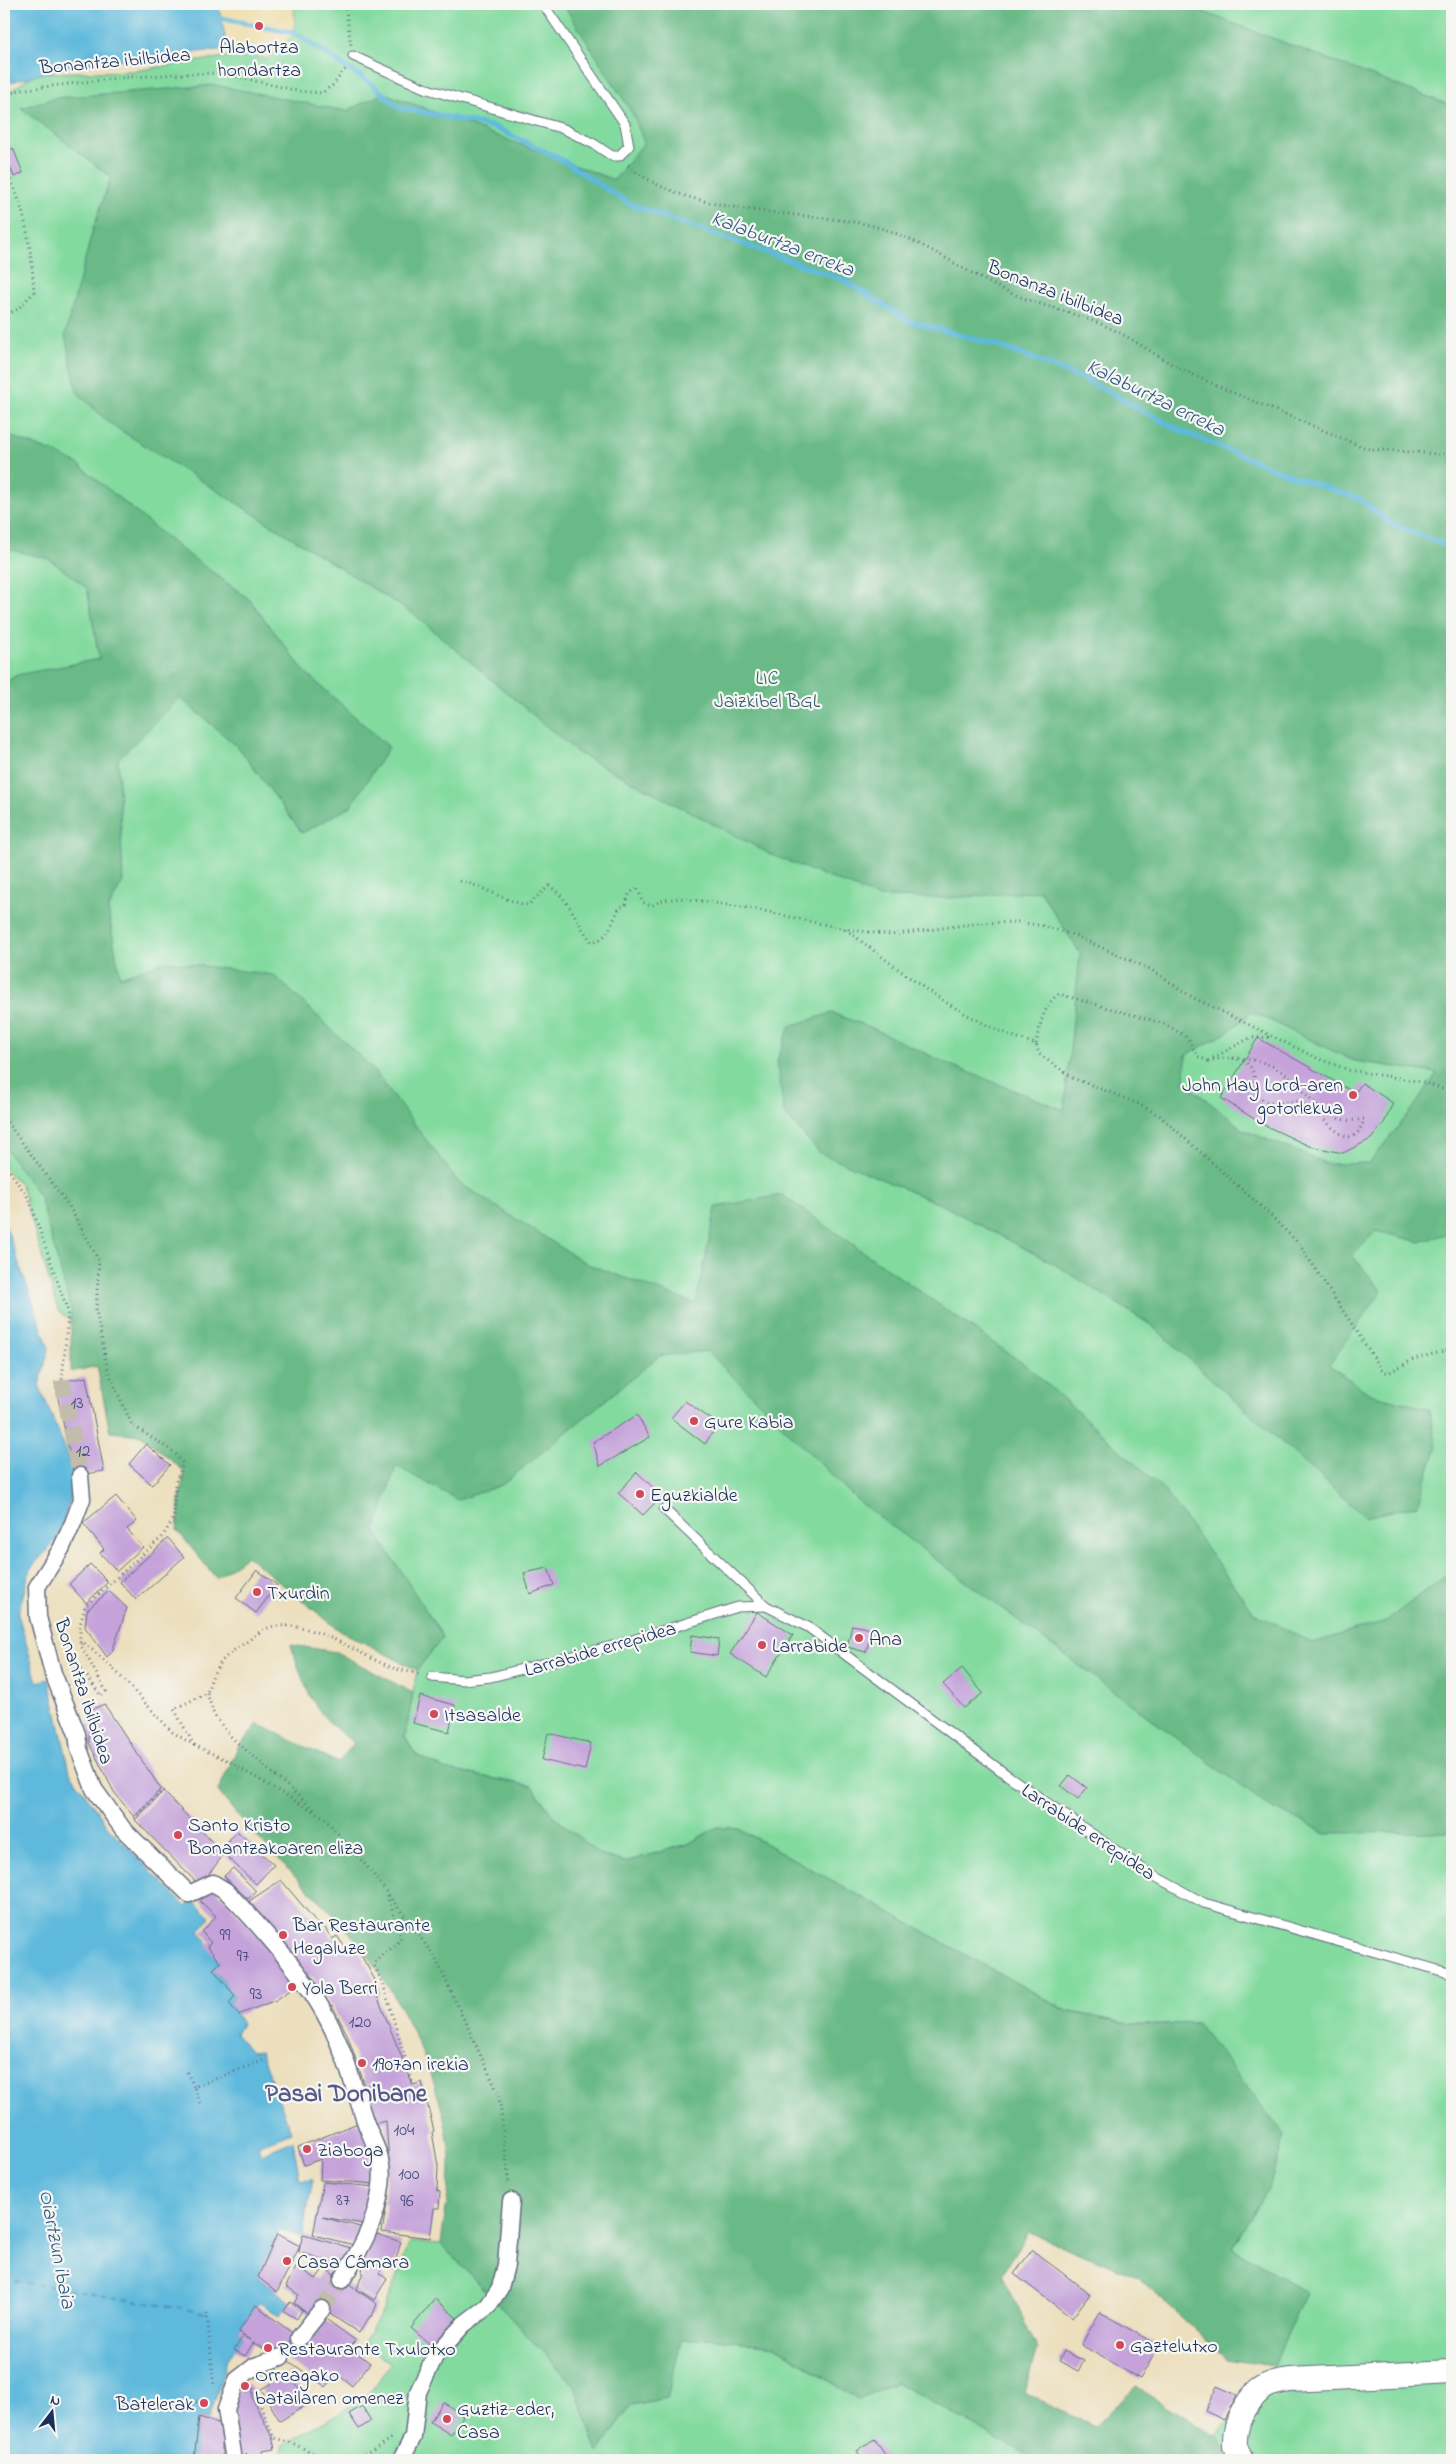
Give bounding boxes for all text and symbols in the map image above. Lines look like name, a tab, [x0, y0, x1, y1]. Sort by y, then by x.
marker: Alabortza hondartza	[253, 20, 265, 32]
place label: Alabortza hondartza	[217, 34, 301, 86]
street label: Bonantza ibilbidea	[37, 41, 192, 84]
water label: Kalaburtza erreka	[707, 204, 859, 286]
street label: Bonanza ibilbidea	[982, 253, 1128, 335]
water label: Kalaburtza erreka	[1081, 352, 1230, 446]
park label: LIC Jaizkibel BGL	[714, 665, 821, 717]
place label: John Hay Lord-aren gotorlekua	[1182, 1072, 1343, 1125]
marker: John Hay Lord-aren gotorlekua	[1347, 1089, 1359, 1101]
house number: 13	[70, 1391, 84, 1417]
place label: Gure Kabia	[704, 1409, 794, 1438]
marker: Gure Kabia	[688, 1415, 700, 1427]
house number: 12	[76, 1439, 90, 1465]
place label: Eguzkialde	[650, 1482, 738, 1512]
marker: Eguzkialde	[634, 1488, 646, 1500]
place label: Txurdin	[267, 1580, 330, 1609]
marker: Txurdin	[251, 1586, 263, 1598]
street label: Bonantza ibilbidea	[45, 1614, 120, 1768]
street label: Larrabide errepidea	[521, 1615, 680, 1686]
place label: Ana	[869, 1626, 902, 1655]
marker: Ana	[853, 1632, 865, 1644]
place label: Larrabide	[772, 1633, 848, 1662]
marker: Larrabide	[756, 1639, 768, 1651]
place label: Itsasalde	[444, 1702, 521, 1731]
marker: Itsasalde	[428, 1708, 440, 1720]
street label: Larrabide errepidea	[1015, 1777, 1161, 1889]
place label: Santo Kristo Bonantzakoaren eliza	[187, 1812, 363, 1864]
marker: Santo Kristo Bonantzakoaren eliza	[172, 1829, 184, 1841]
place label: Bar Restaurante Hegaluze	[292, 1912, 430, 1965]
house number: 99	[220, 1923, 231, 1949]
marker: Bar Restaurante Hegaluze	[277, 1929, 289, 1941]
house number: 97	[237, 1944, 250, 1970]
place label: Yola Berri	[302, 1975, 378, 2004]
marker: Yola Berri	[286, 1981, 298, 1993]
house number: 93	[250, 1982, 262, 2008]
house number: 120	[349, 2010, 371, 2036]
place label: 1907an irekia	[372, 2051, 469, 2080]
marker: 1907an irekia	[356, 2057, 368, 2069]
district label: Pasai Donibane	[265, 2077, 428, 2113]
house number: 104	[394, 2118, 415, 2144]
place label: Ziaboga	[317, 2137, 384, 2167]
marker: Ziaboga	[301, 2143, 313, 2155]
house number: 100	[398, 2162, 420, 2188]
water label: Oiartzun ibaia	[30, 2188, 82, 2312]
house number: 87	[336, 2188, 351, 2214]
house number: 96	[400, 2189, 414, 2215]
place label: Casa Cámara	[297, 2249, 409, 2278]
marker: Casa Cámara	[281, 2255, 293, 2267]
place label: Gaztelutxo	[1130, 2333, 1218, 2362]
place label: Restaurante Txulotxo	[278, 2336, 456, 2365]
marker: Gaztelutxo	[1114, 2339, 1126, 2351]
marker: Restaurante Txulotxo	[262, 2342, 274, 2354]
place label: Orreagako batailaren omenez	[255, 2362, 404, 2414]
marker: Orreagako batailaren omenez	[239, 2380, 251, 2392]
north arrow	[28, 2386, 78, 2436]
text: N	[48, 2390, 63, 2412]
place label: Batelerak	[115, 2391, 194, 2420]
place label: Guztiz-eder, Casa	[457, 2396, 554, 2448]
marker: Batelerak	[198, 2397, 210, 2409]
marker: Guztiz-eder, Casa	[441, 2413, 453, 2425]

